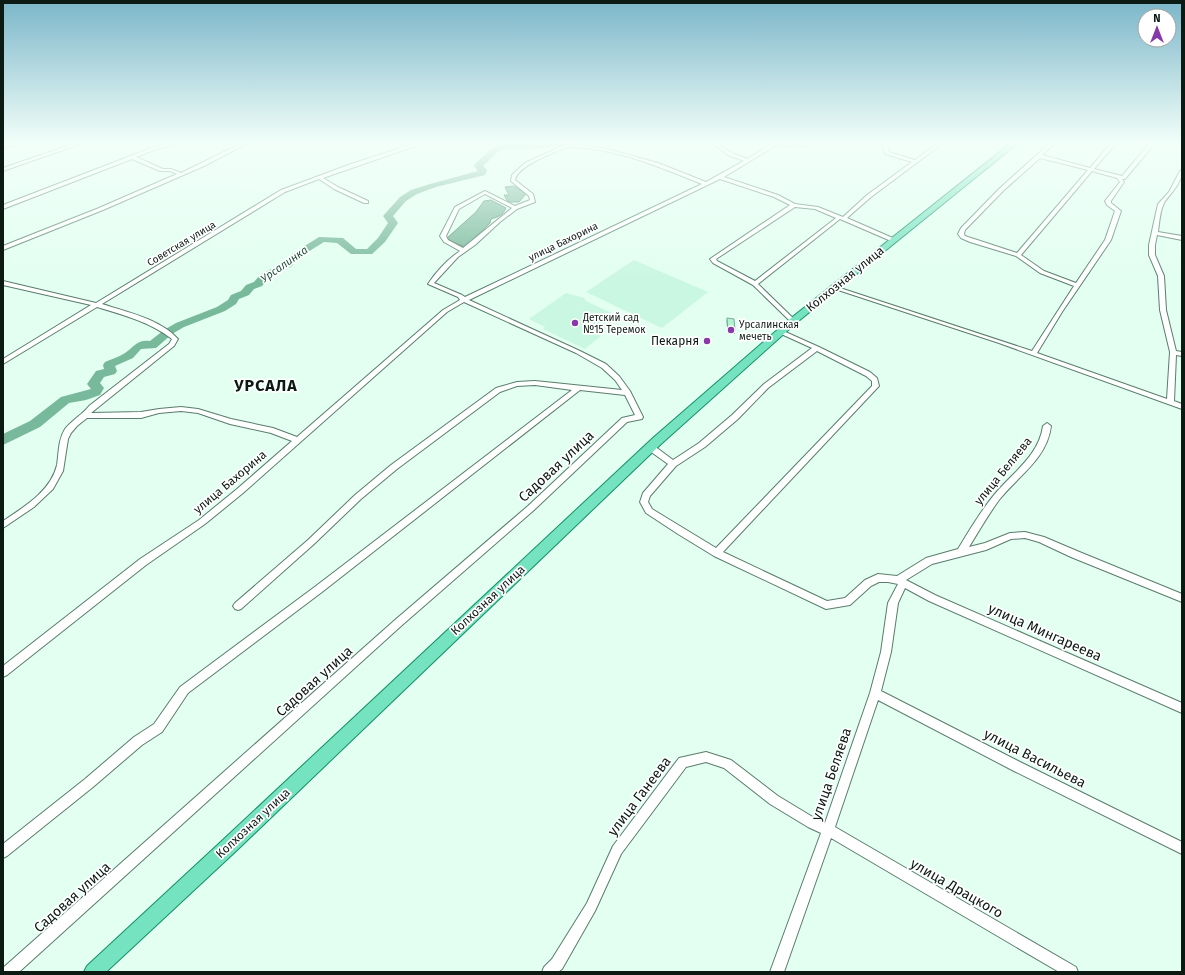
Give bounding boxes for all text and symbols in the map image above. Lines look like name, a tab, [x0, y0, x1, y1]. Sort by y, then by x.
north arrow	[1137, 8, 1177, 48]
text: N	[1153, 12, 1161, 25]
street label: Советская улица	[145, 219, 218, 269]
street label: улица Бахорина	[527, 220, 600, 264]
water label: Урсалинка	[258, 243, 310, 285]
street label: Колхозная улица	[803, 243, 887, 315]
place label: Детский сад №15 Теремок	[582, 312, 646, 336]
marker: Детский сад №15 Теремок	[570, 318, 580, 328]
place label: Урсалинская мечеть	[739, 319, 799, 343]
marker: Урсалинская мечеть	[726, 325, 736, 335]
place label: Пекарня	[651, 334, 699, 348]
marker: Пекарня	[702, 336, 712, 346]
district label: УРСАЛА	[233, 376, 298, 395]
street label: Садовая улица	[515, 427, 598, 506]
street label: улица Беляева	[971, 434, 1035, 508]
street label: улица Бахорина	[191, 447, 269, 517]
street label: Колхозная улица	[448, 562, 528, 638]
street label: улица Мингареева	[985, 600, 1104, 665]
street label: Садовая улица	[273, 643, 356, 720]
street label: улица Беляева	[808, 725, 855, 823]
street label: улица Васильева	[981, 725, 1089, 791]
street label: улица Ганеева	[604, 753, 675, 839]
street label: Колхозная улица	[213, 785, 293, 861]
street label: улица Драцкого	[907, 855, 1006, 922]
street label: Садовая улица	[31, 859, 114, 936]

